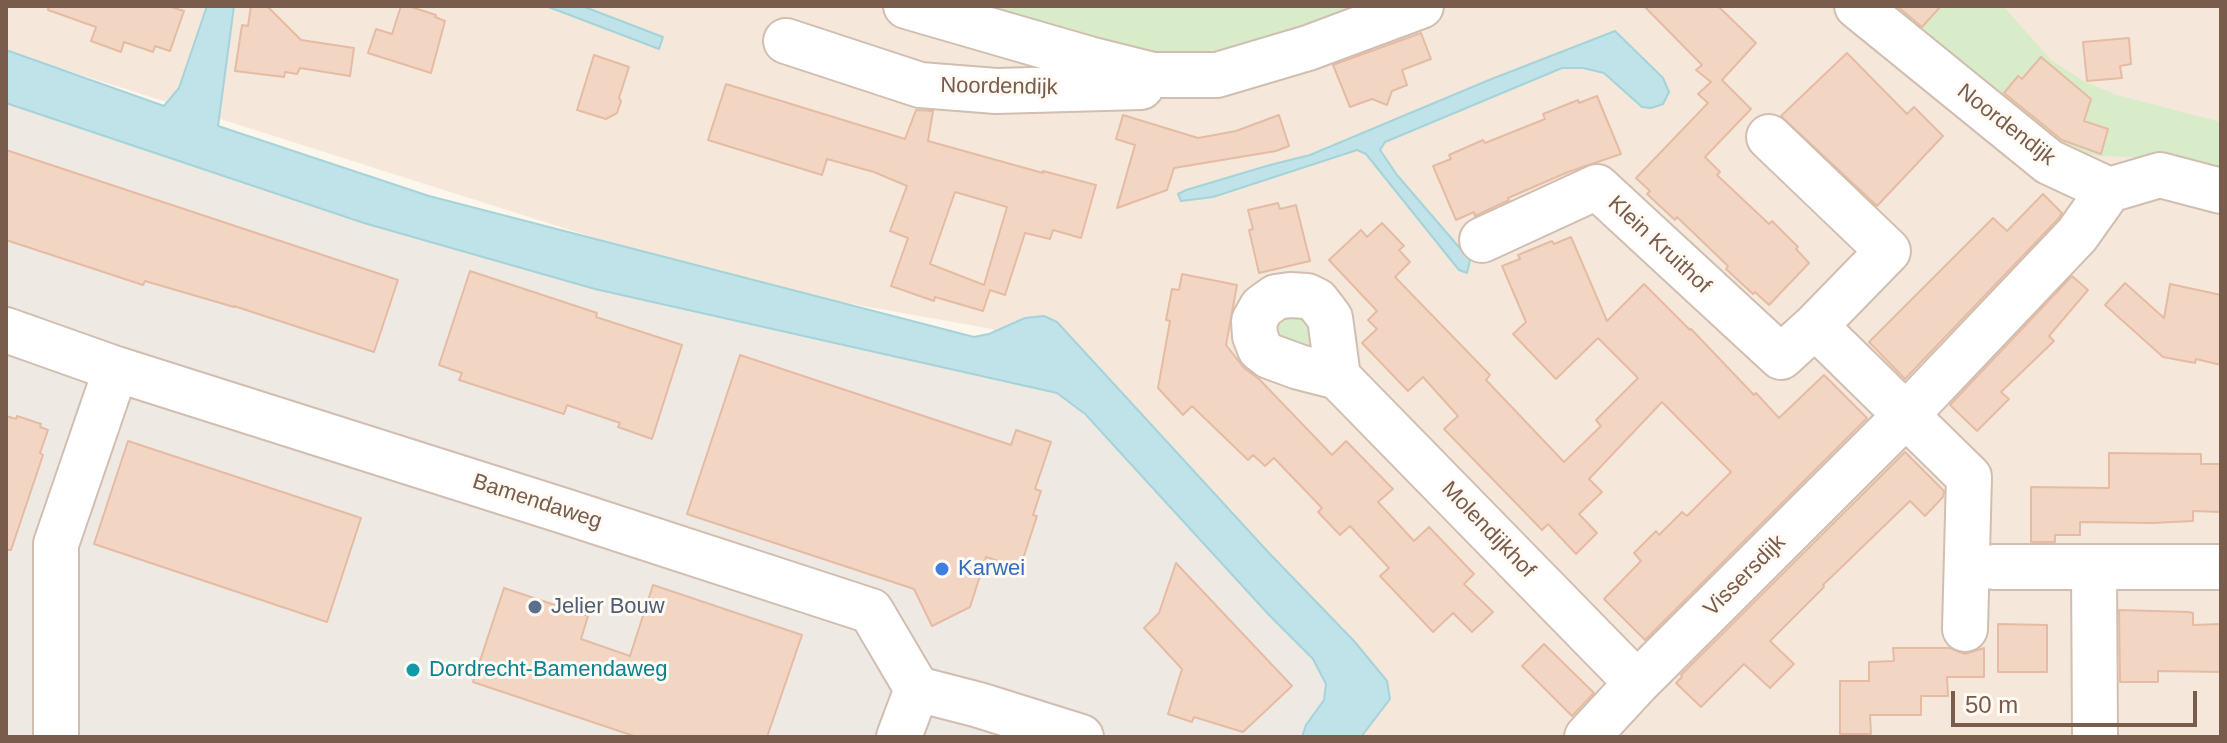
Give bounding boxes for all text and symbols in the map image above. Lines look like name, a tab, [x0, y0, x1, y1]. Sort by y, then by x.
street label: Noordendijk	[940, 73, 1058, 101]
street label: Noordendijk	[1952, 78, 2060, 172]
street label: Klein Kruithof	[1602, 191, 1716, 299]
street label: Bamendaweg	[469, 469, 605, 535]
street label: Molendijkhof	[1436, 476, 1540, 584]
street label: Vissersdijk	[1699, 530, 1791, 622]
place label: Karwei	[958, 556, 1025, 582]
marker: Karwei	[933, 560, 951, 578]
place label: Jelier Bouw	[551, 594, 665, 620]
marker: Jelier Bouw	[526, 598, 544, 616]
place label: Dordrecht-Bamendaweg	[429, 657, 667, 683]
marker: Dordrecht-Bamendaweg	[404, 661, 422, 679]
scale bar	[1955, 675, 2201, 725]
text: 50 m	[1965, 691, 2018, 718]

